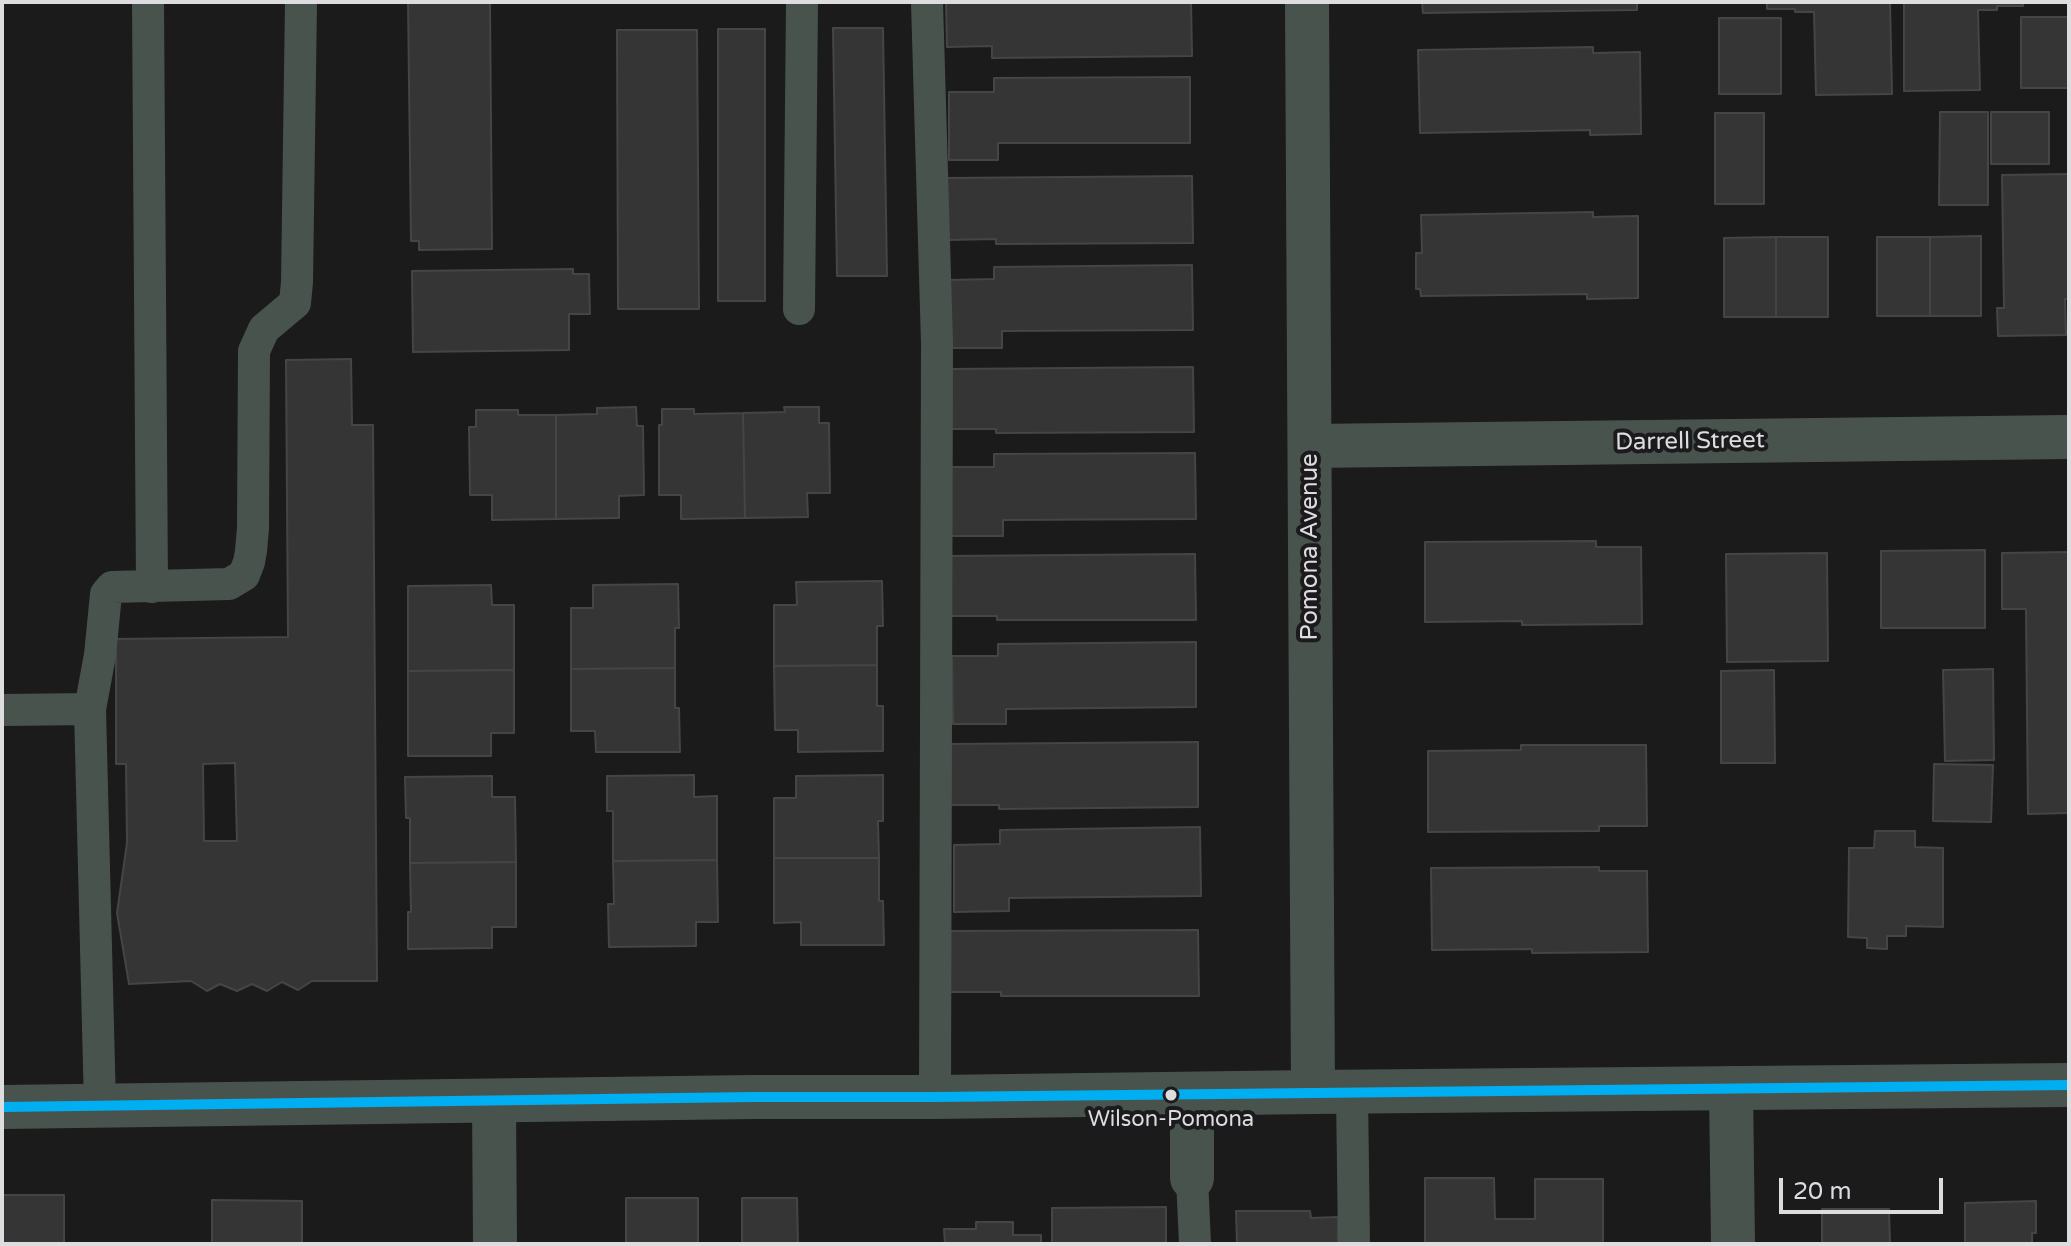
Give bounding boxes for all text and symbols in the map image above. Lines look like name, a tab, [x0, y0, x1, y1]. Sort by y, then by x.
street label: Darrell Street	[1615, 426, 1765, 458]
street label: Pomona Avenue	[1297, 453, 1325, 641]
marker: Wilson-Pomona	[1163, 1087, 1179, 1103]
place label: Wilson-Pomona	[1088, 1107, 1254, 1133]
scale bar	[1783, 1162, 1947, 1212]
text: 20 m	[1793, 1177, 1851, 1206]

